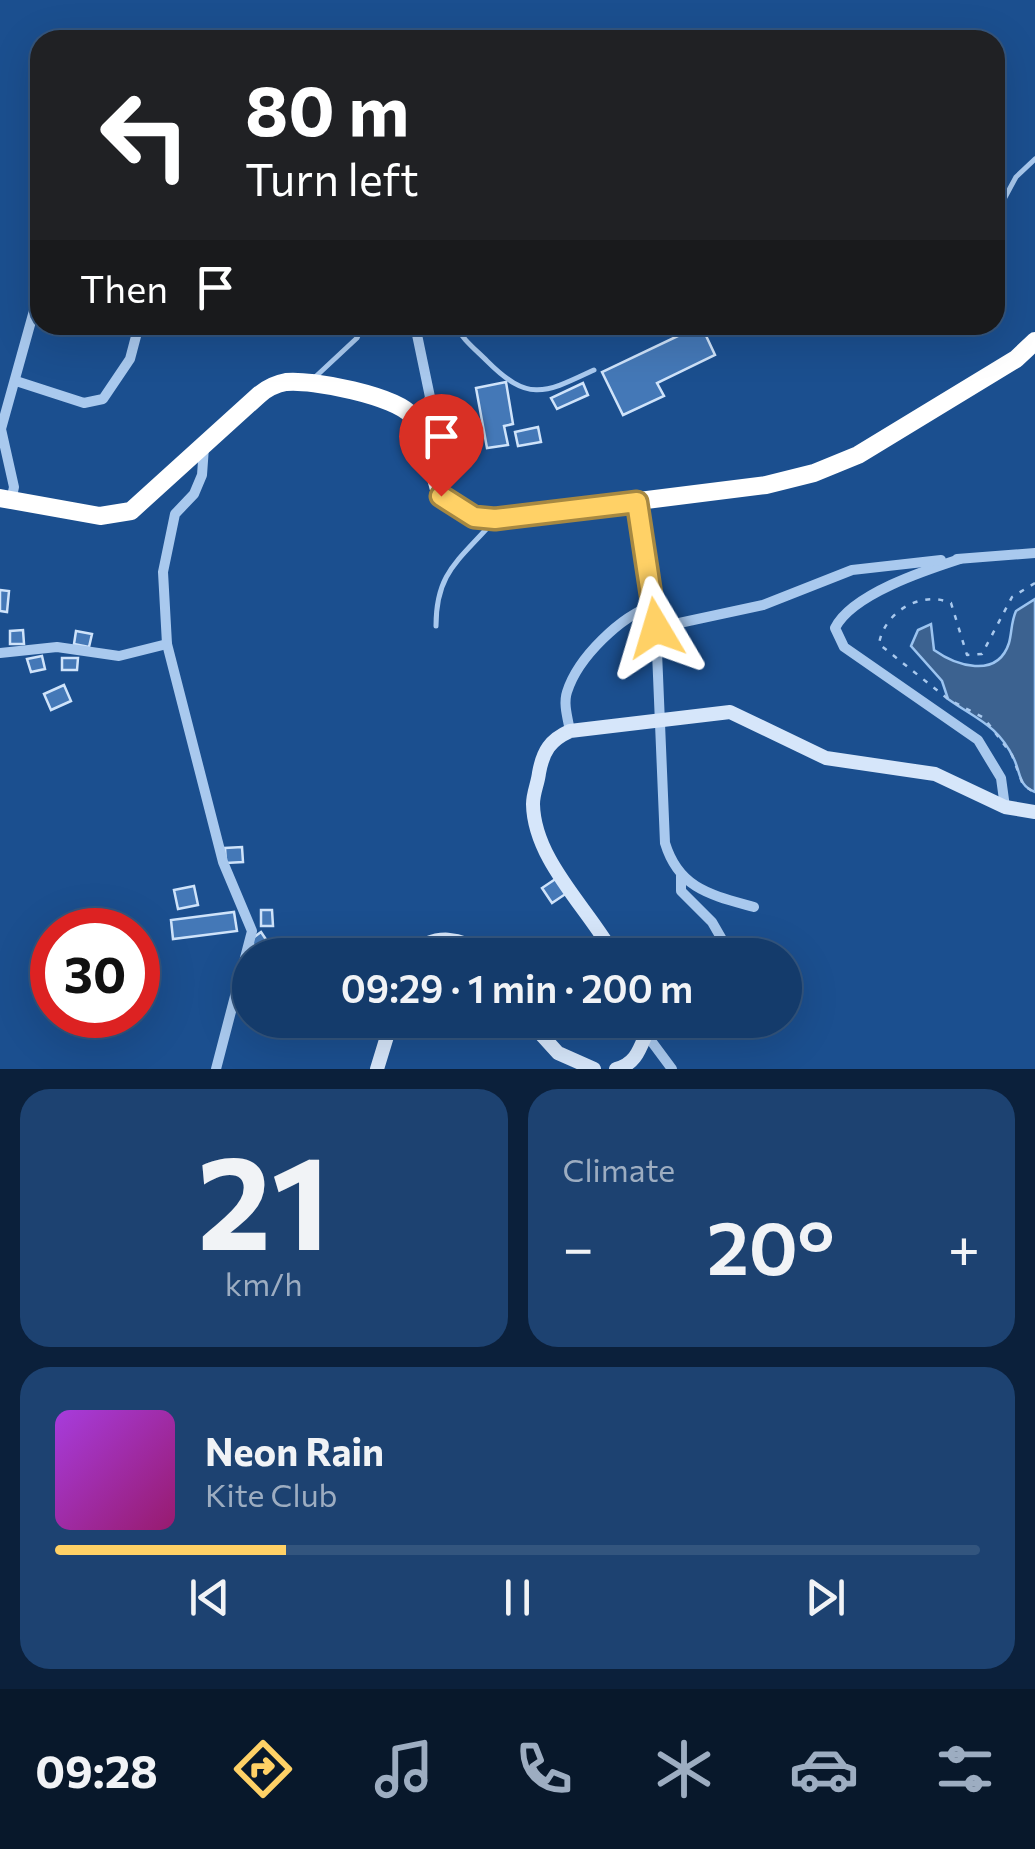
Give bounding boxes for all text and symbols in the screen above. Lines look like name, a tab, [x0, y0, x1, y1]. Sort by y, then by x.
text: 80 m	[245, 65, 409, 150]
icon: left	[80, 70, 210, 200]
text: Turn left	[245, 150, 419, 205]
icon: arrive	[188, 260, 243, 315]
text: Then	[80, 264, 168, 311]
pin	[399, 394, 484, 497]
icon: arrive	[414, 409, 469, 464]
position arrow	[604, 576, 708, 680]
speed limit sign: 30	[30, 908, 160, 1038]
text: 09:29 · 1 min · 200 m	[341, 964, 693, 1011]
text: 21	[197, 1118, 330, 1277]
text: Climate	[563, 1149, 675, 1189]
text: 20°	[707, 1199, 835, 1290]
text: −	[563, 1212, 594, 1279]
text: +	[948, 1212, 980, 1279]
text: km/h	[225, 1263, 303, 1303]
text: Neon Rain	[205, 1427, 384, 1474]
text: Kite Club	[205, 1474, 337, 1514]
icon: previous	[182, 1570, 237, 1625]
icon: pause	[490, 1570, 545, 1625]
icon: next	[798, 1570, 853, 1625]
icon: directions	[228, 1734, 298, 1804]
icon: music	[369, 1734, 439, 1804]
icon: phone	[509, 1734, 579, 1804]
icon: climate	[649, 1734, 719, 1804]
icon: car	[789, 1734, 859, 1804]
icon: filters	[930, 1734, 1000, 1804]
text: 09:28	[35, 1742, 158, 1797]

